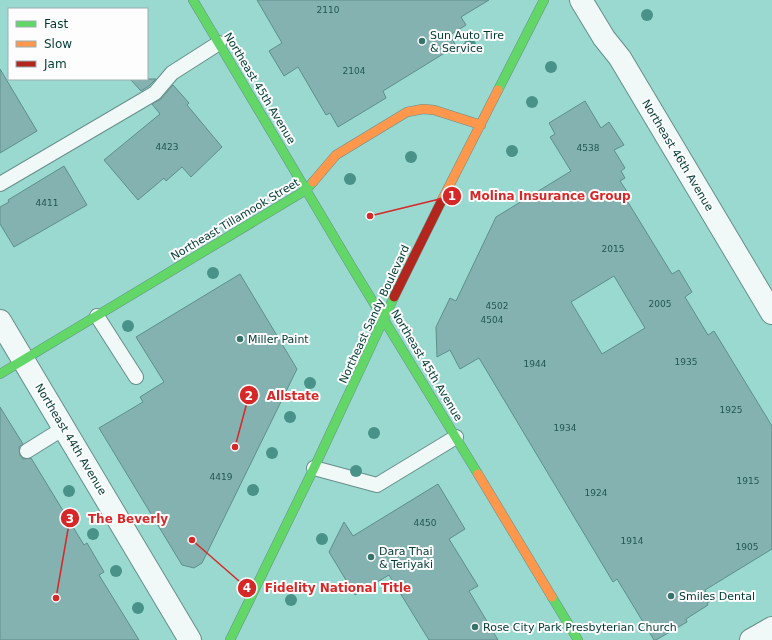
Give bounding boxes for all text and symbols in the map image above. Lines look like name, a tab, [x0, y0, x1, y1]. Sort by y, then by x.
house number: 2110	[317, 5, 340, 15]
legend	[8, 8, 148, 80]
text: Fast	[44, 17, 68, 31]
place label: Sun Auto Tire & Service	[430, 29, 504, 55]
street label: Northeast 45th Avenue	[221, 30, 298, 146]
marker: Sun Auto Tire & Service	[417, 36, 427, 46]
text: Slow	[44, 37, 72, 51]
text: Jam	[43, 57, 67, 71]
house number: 2104	[343, 66, 366, 76]
street label: Northeast 46th Avenue	[639, 97, 716, 213]
house number: 4423	[156, 142, 178, 152]
house number: 4538	[577, 143, 600, 153]
street label: Northeast Tillamook Street	[169, 176, 302, 263]
callout: Molina Insurance Group	[442, 184, 639, 208]
text: 1	[448, 189, 456, 203]
text: Molina Insurance Group	[469, 189, 631, 203]
house number: 4411	[36, 198, 58, 208]
street label: Northeast Sandy Boulevard	[337, 243, 412, 385]
house number: 2015	[602, 244, 624, 254]
house number: 2005	[649, 299, 671, 309]
house number: 4502	[486, 301, 508, 311]
street label: Northeast 45th Avenue	[388, 307, 465, 423]
house number: 4504	[481, 315, 504, 325]
place label: Miller Paint	[248, 333, 309, 346]
marker: Miller Paint	[235, 334, 245, 344]
house number: 1935	[675, 357, 697, 367]
house number: 1944	[524, 359, 547, 369]
street label: Northeast 44th Avenue	[32, 381, 109, 497]
callout: Allstate	[239, 383, 327, 407]
text: 2	[245, 389, 253, 403]
text: Allstate	[267, 389, 319, 403]
house number: 1925	[720, 405, 742, 415]
house number: 1934	[554, 423, 577, 433]
house number: 4419	[210, 472, 233, 482]
house number: 1915	[737, 476, 759, 486]
house number: 1924	[585, 488, 608, 498]
callout: The Beverly	[60, 506, 176, 530]
text: 3	[66, 512, 74, 526]
text: The Beverly	[88, 512, 168, 526]
house number: 4450	[414, 518, 437, 528]
house number: 1914	[621, 536, 644, 546]
house number: 1905	[736, 542, 758, 552]
place label: Dara Thai & Teriyaki	[379, 545, 433, 571]
marker: Dara Thai & Teriyaki	[366, 552, 376, 562]
callout: Fidelity National Title	[237, 576, 419, 600]
text: 4	[243, 581, 251, 595]
text: Fidelity National Title	[265, 581, 411, 595]
place label: Smiles Dental	[679, 590, 755, 603]
marker: Smiles Dental	[666, 591, 676, 601]
place label: Rose City Park Presbyterian Church	[483, 621, 677, 634]
marker: Rose City Park Presbyterian Church	[470, 622, 480, 632]

